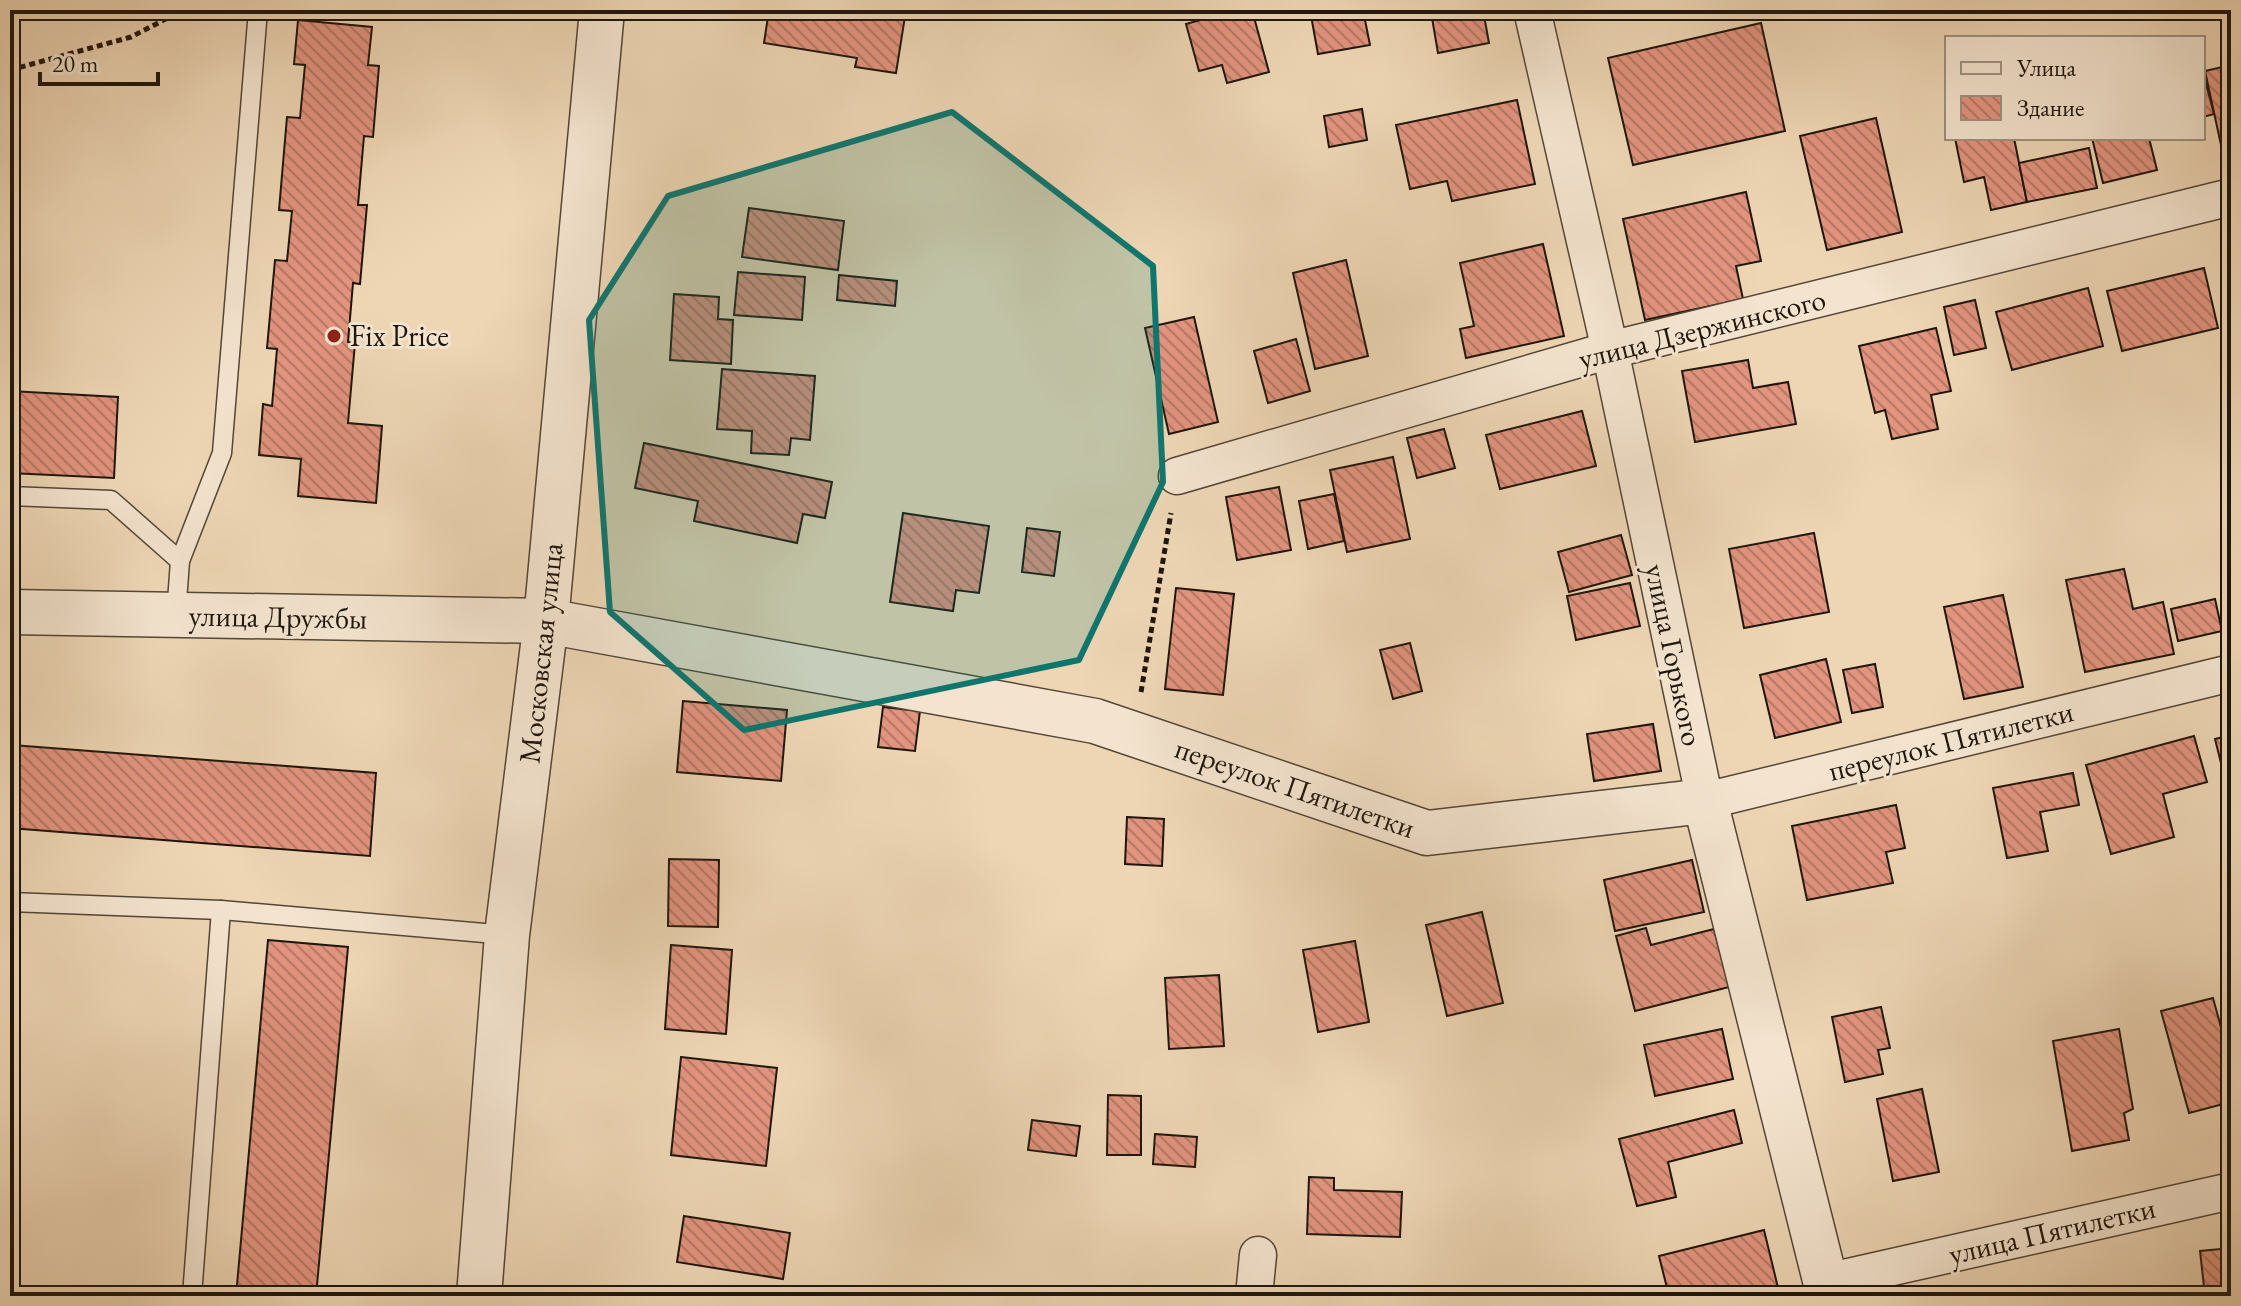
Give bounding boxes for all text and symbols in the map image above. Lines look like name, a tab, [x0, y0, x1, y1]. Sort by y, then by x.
scale bar	[40, 36, 158, 86]
legend	[1945, 36, 2205, 140]
text: 20 m	[52, 48, 99, 79]
text: Улица	[2016, 52, 2076, 83]
text: Здание	[2017, 92, 2084, 123]
street label: улица Дзержинского	[1574, 279, 1830, 378]
place label: Fix Price	[350, 316, 449, 355]
marker: Fix Price	[325, 327, 343, 345]
street label: Московская улица	[510, 541, 571, 765]
street label: улица Горького	[1636, 560, 1713, 749]
street label: улица Дружбы	[188, 595, 368, 638]
street label: переулок Пятилетки	[1824, 691, 2078, 790]
street label: переулок Пятилетки	[1170, 728, 1420, 847]
street label: улица Пятилетки	[1945, 1188, 2159, 1273]

